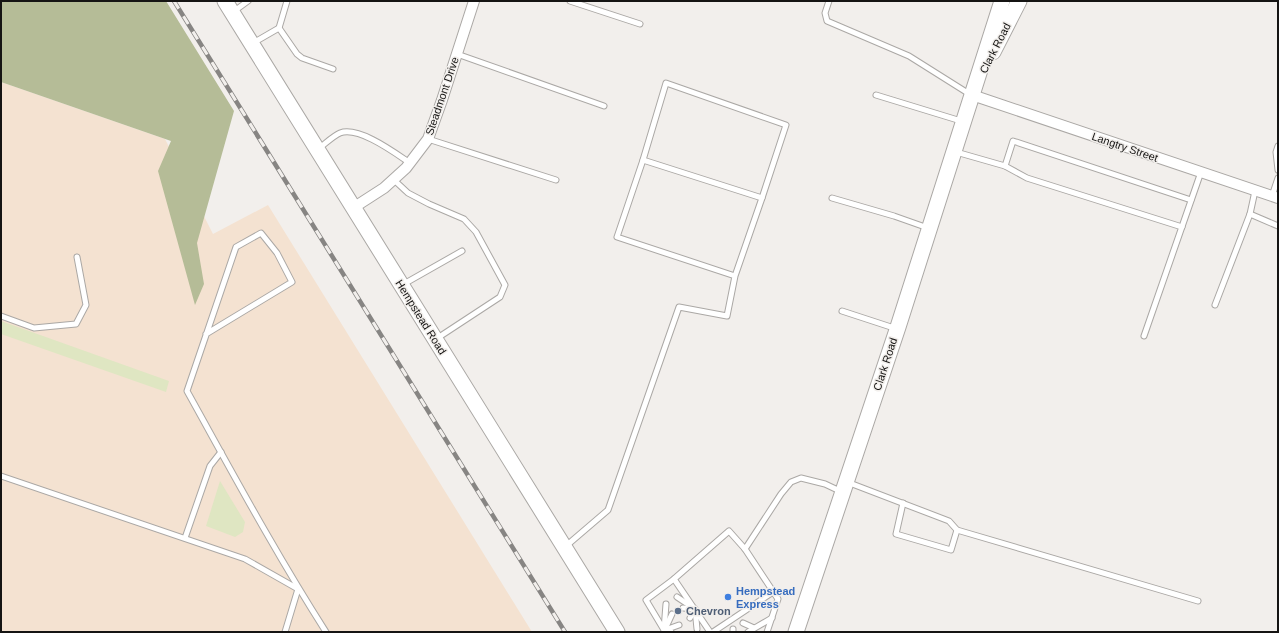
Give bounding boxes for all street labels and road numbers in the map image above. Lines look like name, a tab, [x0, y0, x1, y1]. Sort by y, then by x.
street label: Clark Road	[977, 21, 1013, 75]
street label: Steadmont Drive	[423, 55, 461, 137]
street label: Langtry Street	[1090, 130, 1160, 164]
street label: Hempstead Road	[393, 278, 449, 356]
street label: Clark Road	[871, 336, 899, 392]

